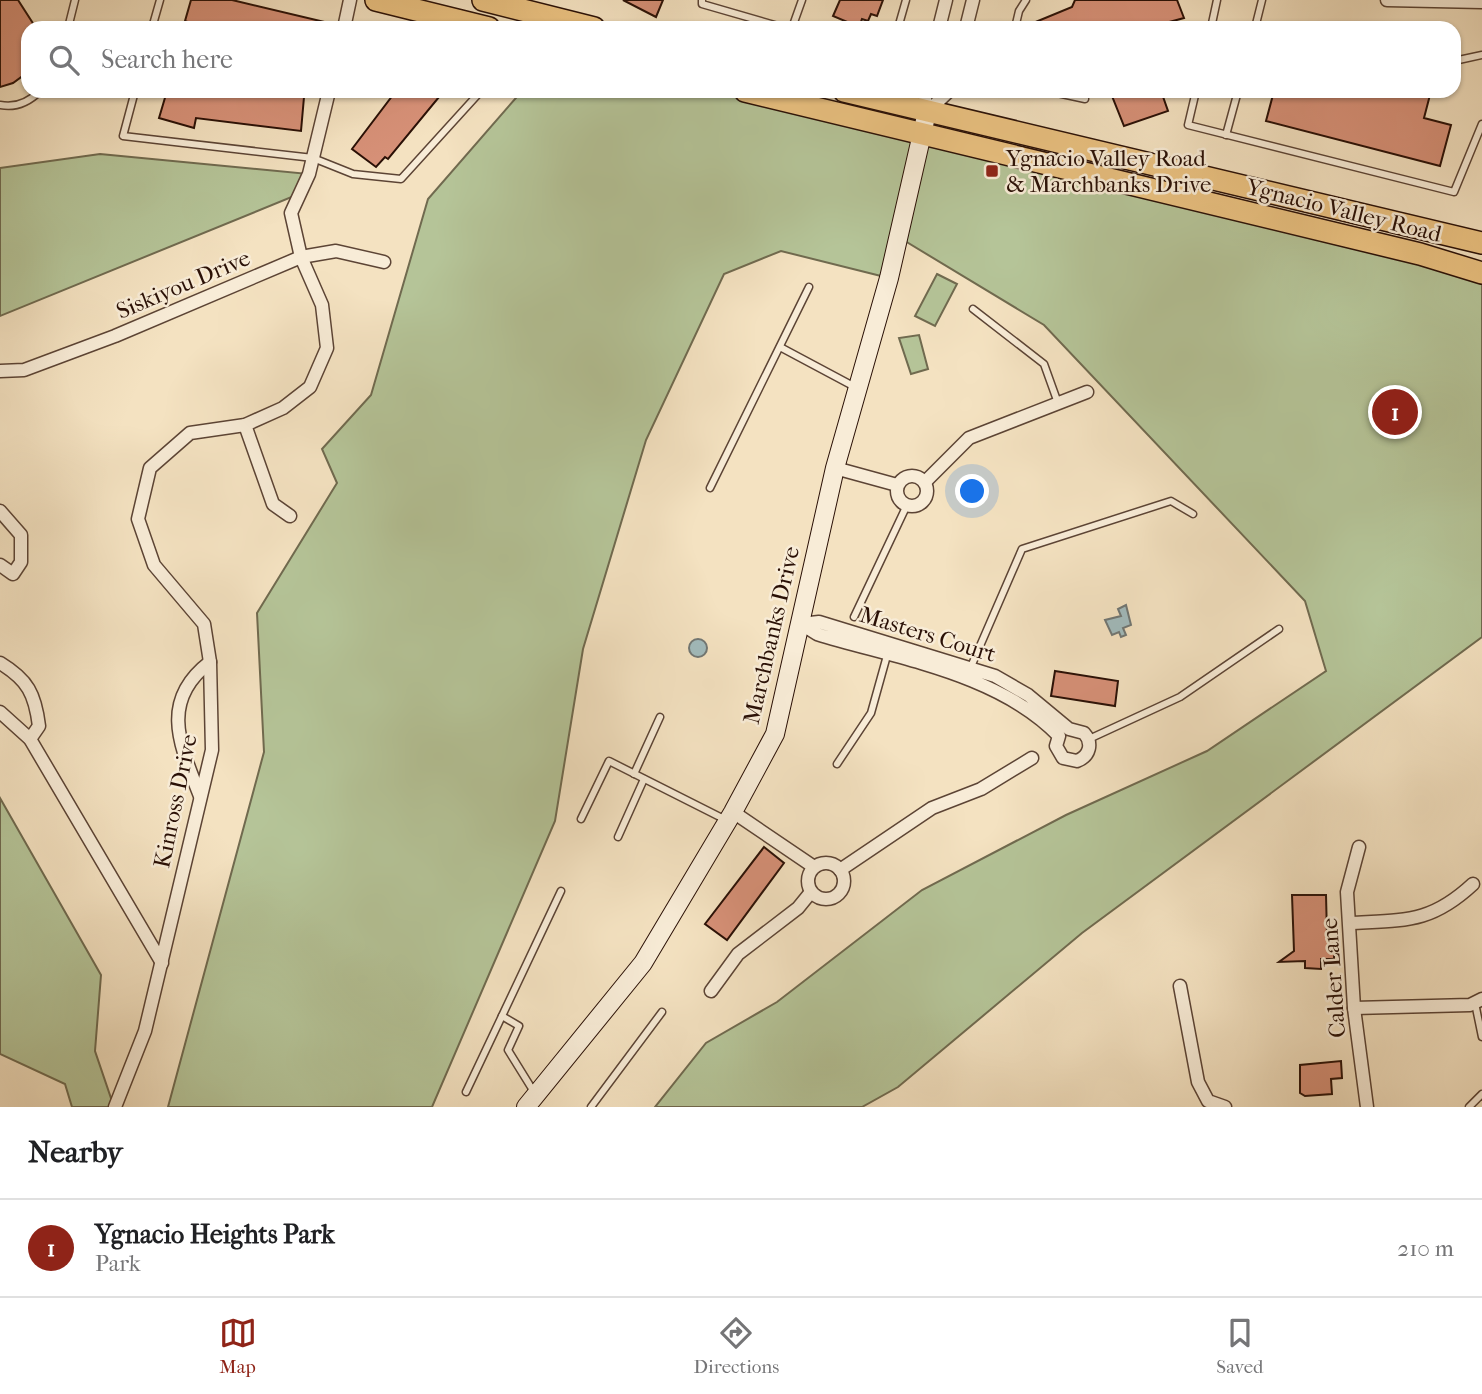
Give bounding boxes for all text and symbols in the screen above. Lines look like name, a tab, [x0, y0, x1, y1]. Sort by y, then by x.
search box	[21, 21, 1461, 98]
icon: search	[45, 41, 83, 79]
text: Search here	[101, 44, 233, 75]
place label: Ygnacio Valley Road & Marchbanks Drive	[1005, 145, 1211, 198]
marker: Ygnacio Valley Road & Marchbanks Drive	[984, 163, 1000, 179]
street label: Ygnacio Valley Road	[1243, 173, 1445, 248]
street label: Siskiyou Drive	[112, 244, 254, 325]
pin: 1	[1372, 386, 1418, 438]
your location	[955, 474, 989, 508]
street label: Marchbanks Drive	[738, 544, 805, 727]
street label: Masters Court	[856, 601, 999, 668]
street label: Kinross Drive	[148, 732, 203, 871]
street label: Calder Lane	[1316, 917, 1351, 1039]
text: Nearby	[28, 1135, 123, 1170]
text: Ygnacio Heights Park	[95, 1219, 335, 1250]
text: 1	[47, 1235, 55, 1262]
text: 210 m	[1397, 1235, 1454, 1262]
text: Park	[95, 1250, 141, 1277]
tab: Map	[219, 1314, 257, 1378]
tab: Directions	[694, 1314, 779, 1378]
tab: Saved	[1216, 1314, 1263, 1378]

